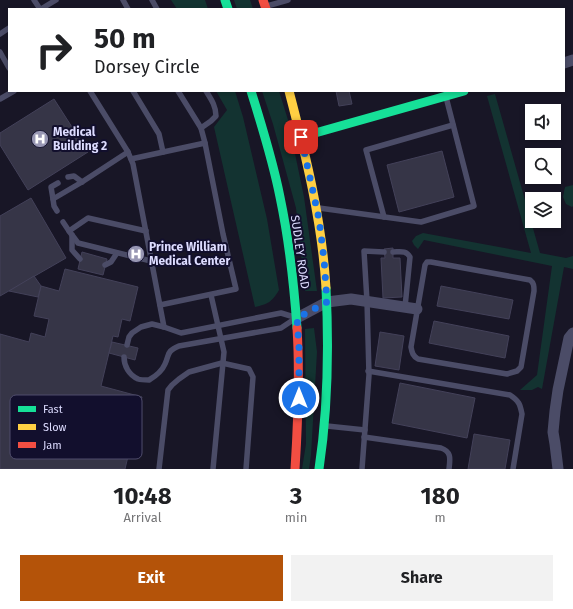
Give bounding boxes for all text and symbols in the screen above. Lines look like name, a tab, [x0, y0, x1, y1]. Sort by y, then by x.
text: 50 m	[94, 22, 156, 55]
icon: right	[28, 24, 80, 76]
text: Dorsey Circle	[94, 56, 200, 78]
map controls	[525, 104, 561, 228]
button: sound	[525, 104, 561, 140]
pin	[284, 120, 318, 154]
place label: Medical Building 2	[53, 125, 107, 153]
icon: arrive	[290, 126, 312, 148]
hospital icon: Medical Building 2	[30, 129, 50, 149]
button: search	[525, 148, 561, 184]
button: layers	[525, 192, 561, 228]
street label: SUDLEY ROAD	[288, 214, 312, 290]
place label: Prince William Medical Center	[149, 240, 230, 268]
hospital icon: Prince William Medical Center	[126, 244, 146, 264]
position arrow	[278, 377, 320, 419]
legend	[10, 395, 142, 459]
text: Fast	[43, 403, 63, 416]
text: Slow	[43, 421, 67, 434]
text: Jam	[43, 439, 62, 452]
text: 10:48	[113, 482, 172, 510]
text: 3	[290, 482, 302, 510]
text: 180	[421, 482, 460, 510]
text: Arrival	[123, 510, 161, 525]
text: min	[285, 510, 307, 525]
text: m	[435, 510, 446, 525]
button: Exit	[20, 555, 283, 601]
button: Share	[291, 555, 553, 601]

